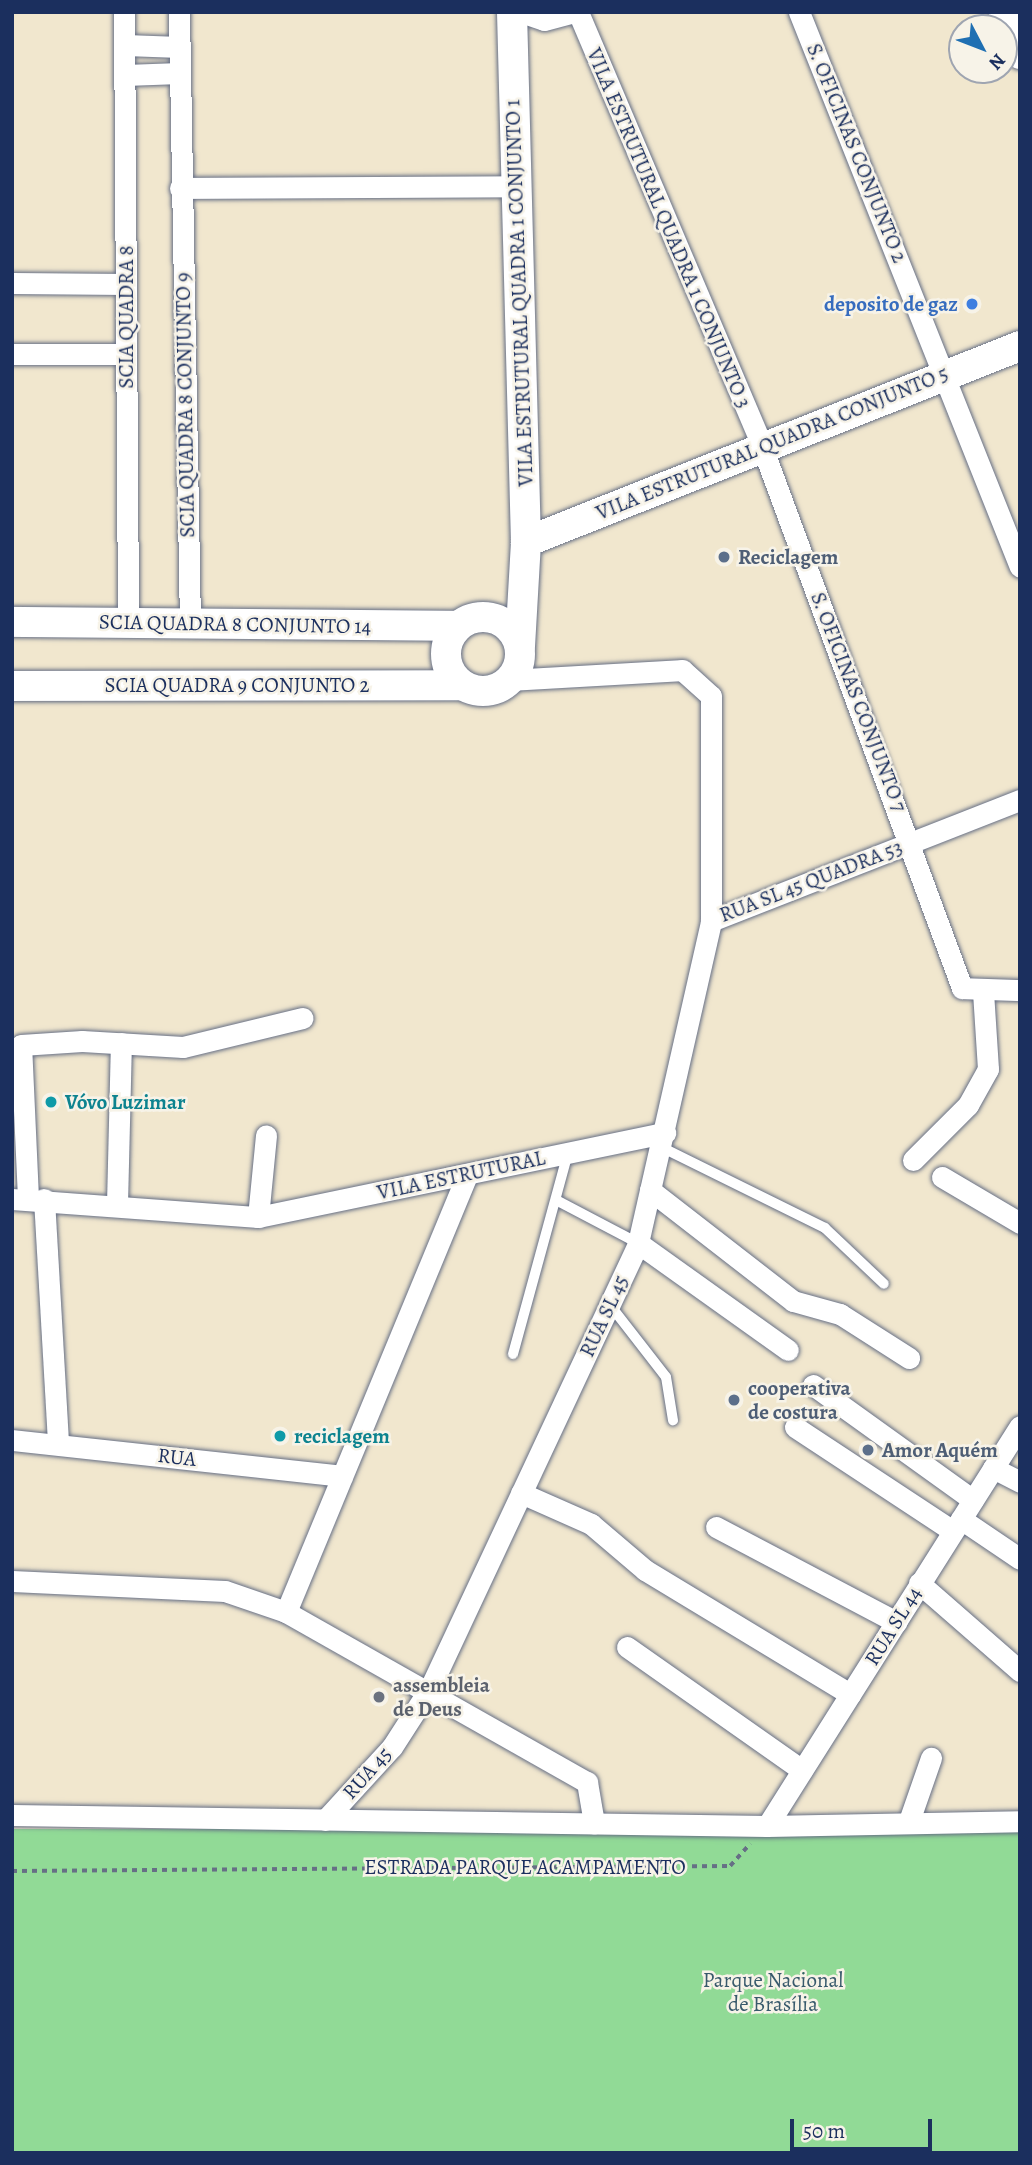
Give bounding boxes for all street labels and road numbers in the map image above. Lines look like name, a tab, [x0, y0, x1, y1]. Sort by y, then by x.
street label: S. OFICINAS CONJUNTO 2	[801, 39, 913, 267]
street label: VILA ESTRUTURAL QUADRA 1 CONJUNTO 3	[581, 44, 757, 412]
street label: VILA ESTRUTURAL QUADRA 1 CONJUNTO 1	[500, 99, 538, 487]
street label: SCIA QUADRA 8	[113, 245, 139, 389]
street label: SCIA QUADRA 8 CONJUNTO 9	[170, 272, 200, 538]
street label: VILA ESTRUTURAL QUADRA CONJUNTO 5	[592, 361, 952, 525]
street label: S. OFICINAS CONJUNTO 7	[805, 588, 913, 816]
street label: SCIA QUADRA 8 CONJUNTO 14	[99, 609, 371, 639]
street label: SCIA QUADRA 9 CONJUNTO 2	[104, 672, 370, 698]
street label: RUA SL 45 QUADRA 53	[716, 834, 906, 928]
street label: VILA ESTRUTURAL	[375, 1145, 547, 1205]
street label: RUA SL 45	[574, 1271, 634, 1361]
street label: RUA	[156, 1442, 198, 1472]
street label: RUA SL 44	[859, 1582, 927, 1670]
street label: RUA 45	[337, 1742, 397, 1804]
street label: ESTRADA PARQUE ACAMPAMENTO	[364, 1854, 686, 1880]

